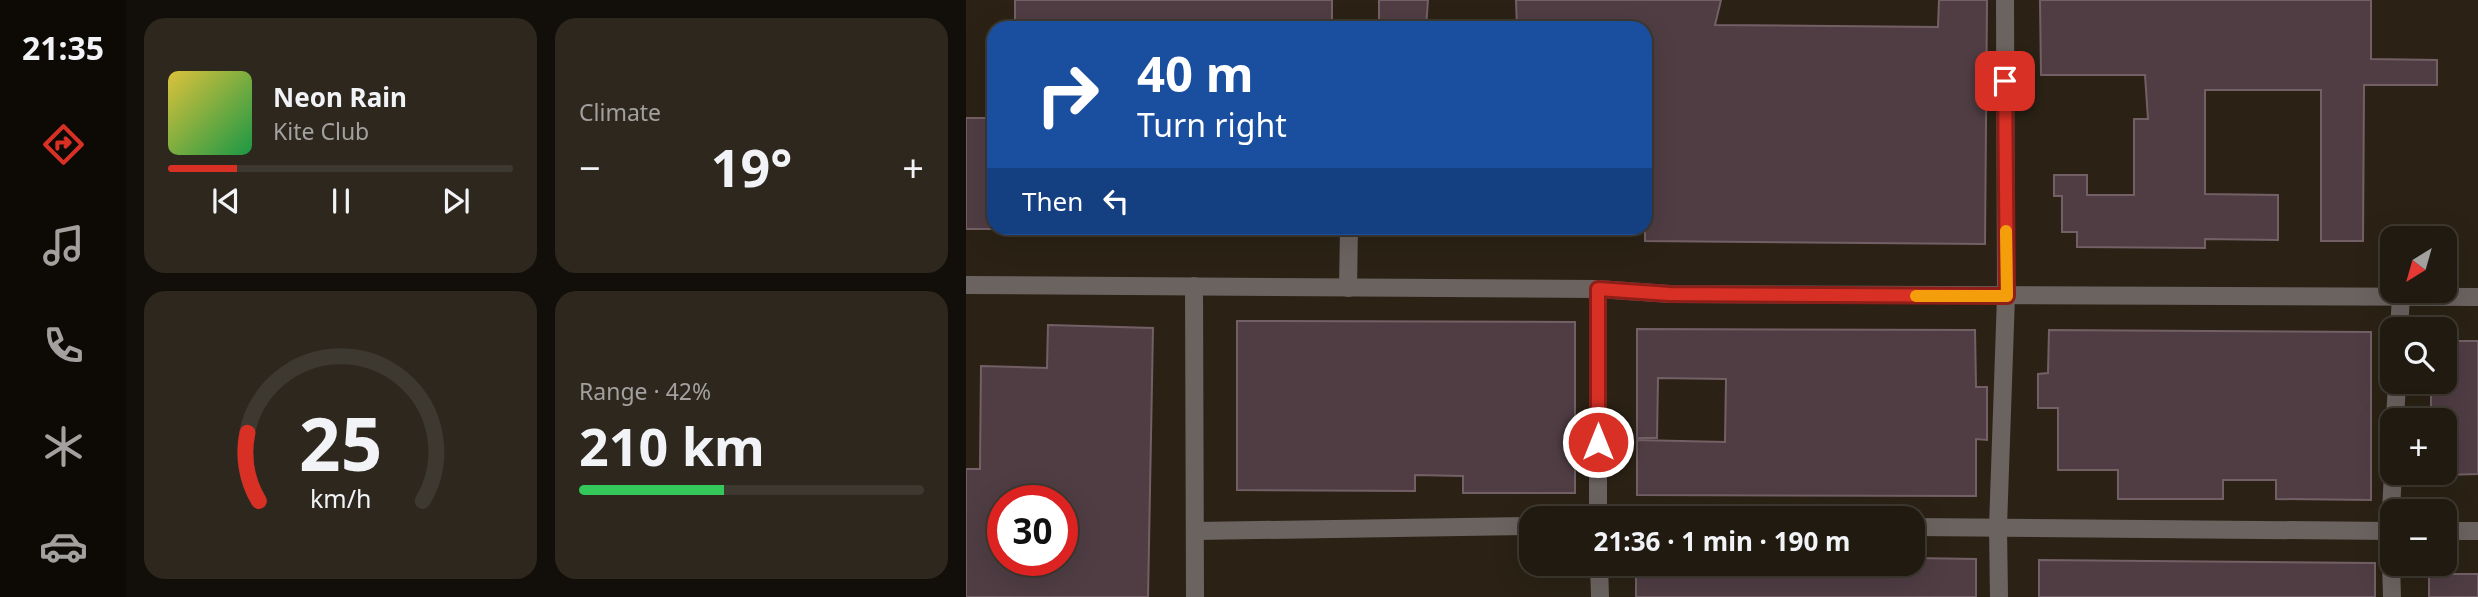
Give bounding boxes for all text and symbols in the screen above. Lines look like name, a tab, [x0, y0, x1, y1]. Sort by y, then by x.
text: 21:35	[22, 26, 104, 69]
text: 40 m	[1137, 40, 1254, 106]
icon: right	[1022, 49, 1113, 140]
pin	[1975, 51, 2035, 111]
icon: arrive	[1986, 62, 2024, 100]
text: Neon Rain	[273, 79, 407, 115]
text: Climate	[579, 96, 661, 128]
text: Turn right	[1137, 103, 1287, 146]
text: Kite Club	[273, 115, 369, 147]
icon: directions	[39, 120, 88, 169]
text: 19°	[711, 131, 792, 202]
text: −	[579, 141, 601, 193]
text: +	[902, 141, 924, 193]
icon: previous	[207, 182, 245, 220]
icon: pause	[322, 182, 360, 220]
icon: next	[437, 182, 475, 220]
icon: left	[1097, 182, 1135, 220]
text: Then	[1022, 183, 1083, 219]
icon: music	[39, 221, 88, 270]
north arrow	[2380, 226, 2457, 303]
map controls	[2380, 226, 2457, 576]
button: search	[2380, 317, 2457, 394]
icon: phone	[39, 321, 88, 370]
text: Range · 42%	[579, 375, 711, 407]
text: 25	[299, 393, 382, 492]
position arrow	[1561, 405, 1635, 479]
button: +	[2380, 408, 2457, 485]
text: 210 km	[579, 410, 765, 481]
icon: climate	[39, 422, 88, 471]
text: km/h	[310, 481, 371, 515]
speed limit sign: 30	[987, 485, 1078, 576]
button: −	[2380, 499, 2457, 576]
icon: car	[39, 522, 88, 571]
text: 21:36 · 1 min · 190 m	[1594, 523, 1850, 559]

